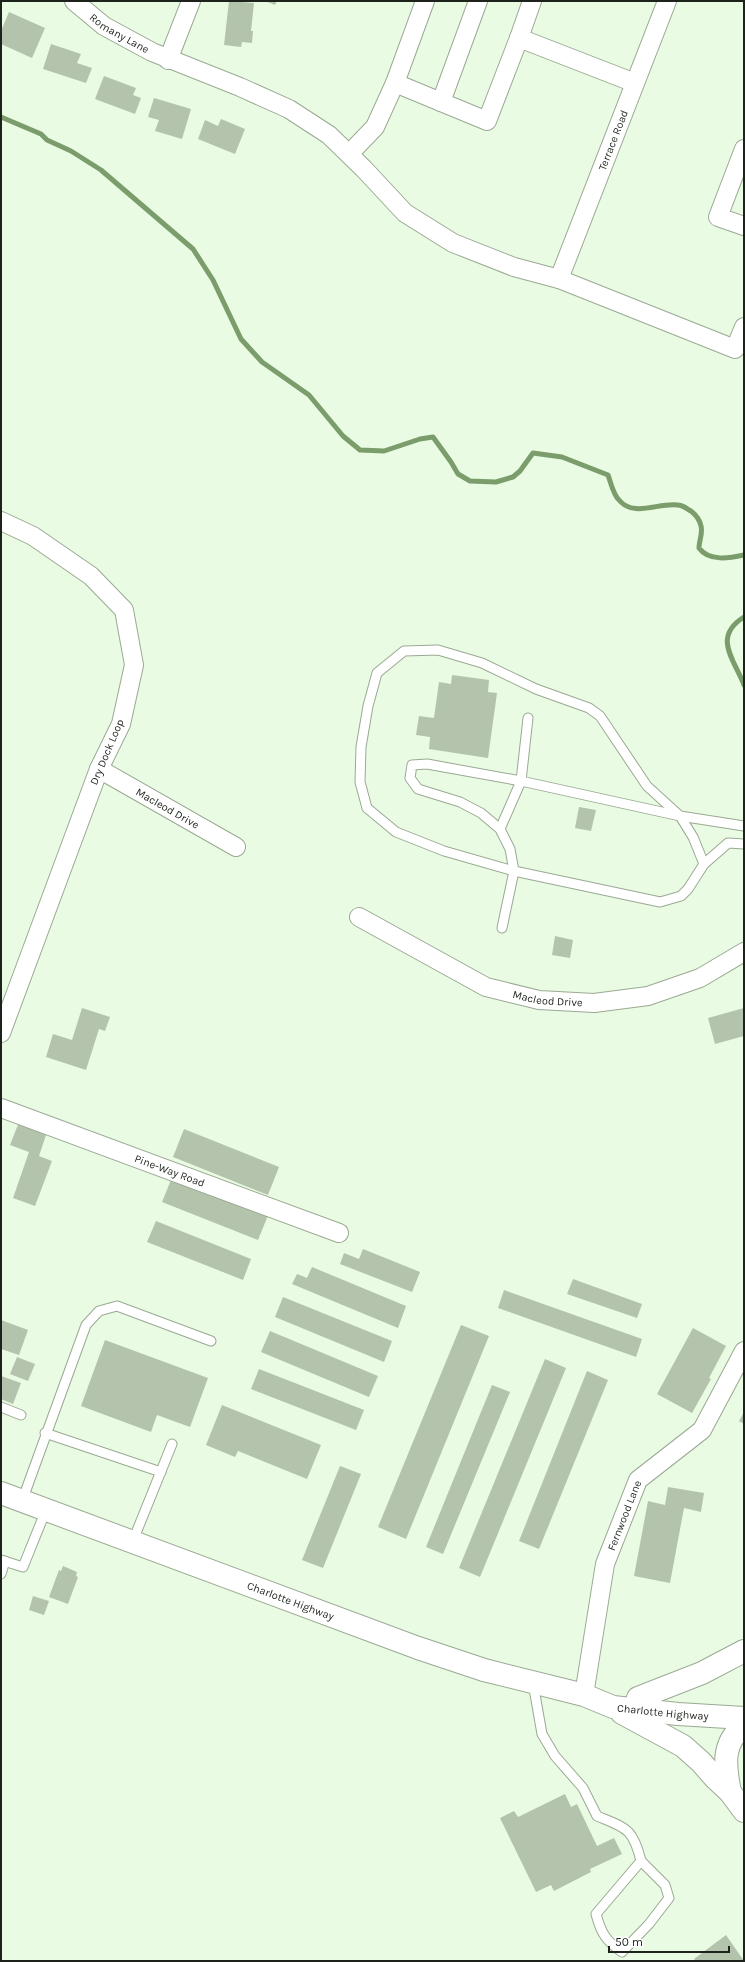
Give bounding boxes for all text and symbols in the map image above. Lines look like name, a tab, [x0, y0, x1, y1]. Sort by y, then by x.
street label: Romany Lane	[87, 10, 152, 56]
street label: Terrace Road	[595, 108, 631, 172]
street label: Dry Dock Loop	[87, 717, 127, 787]
street label: Macleod Drive	[134, 785, 202, 831]
street label: Macleod Drive	[511, 987, 583, 1009]
street label: Pine-Way Road	[133, 1151, 207, 1189]
street label: Fernwood Lane	[604, 1478, 644, 1552]
street label: Charlotte Highway	[245, 1579, 336, 1623]
street label: Charlotte Highway	[616, 1701, 709, 1722]
scale bar	[609, 1928, 729, 1954]
text: 50 m	[615, 1935, 643, 1949]

